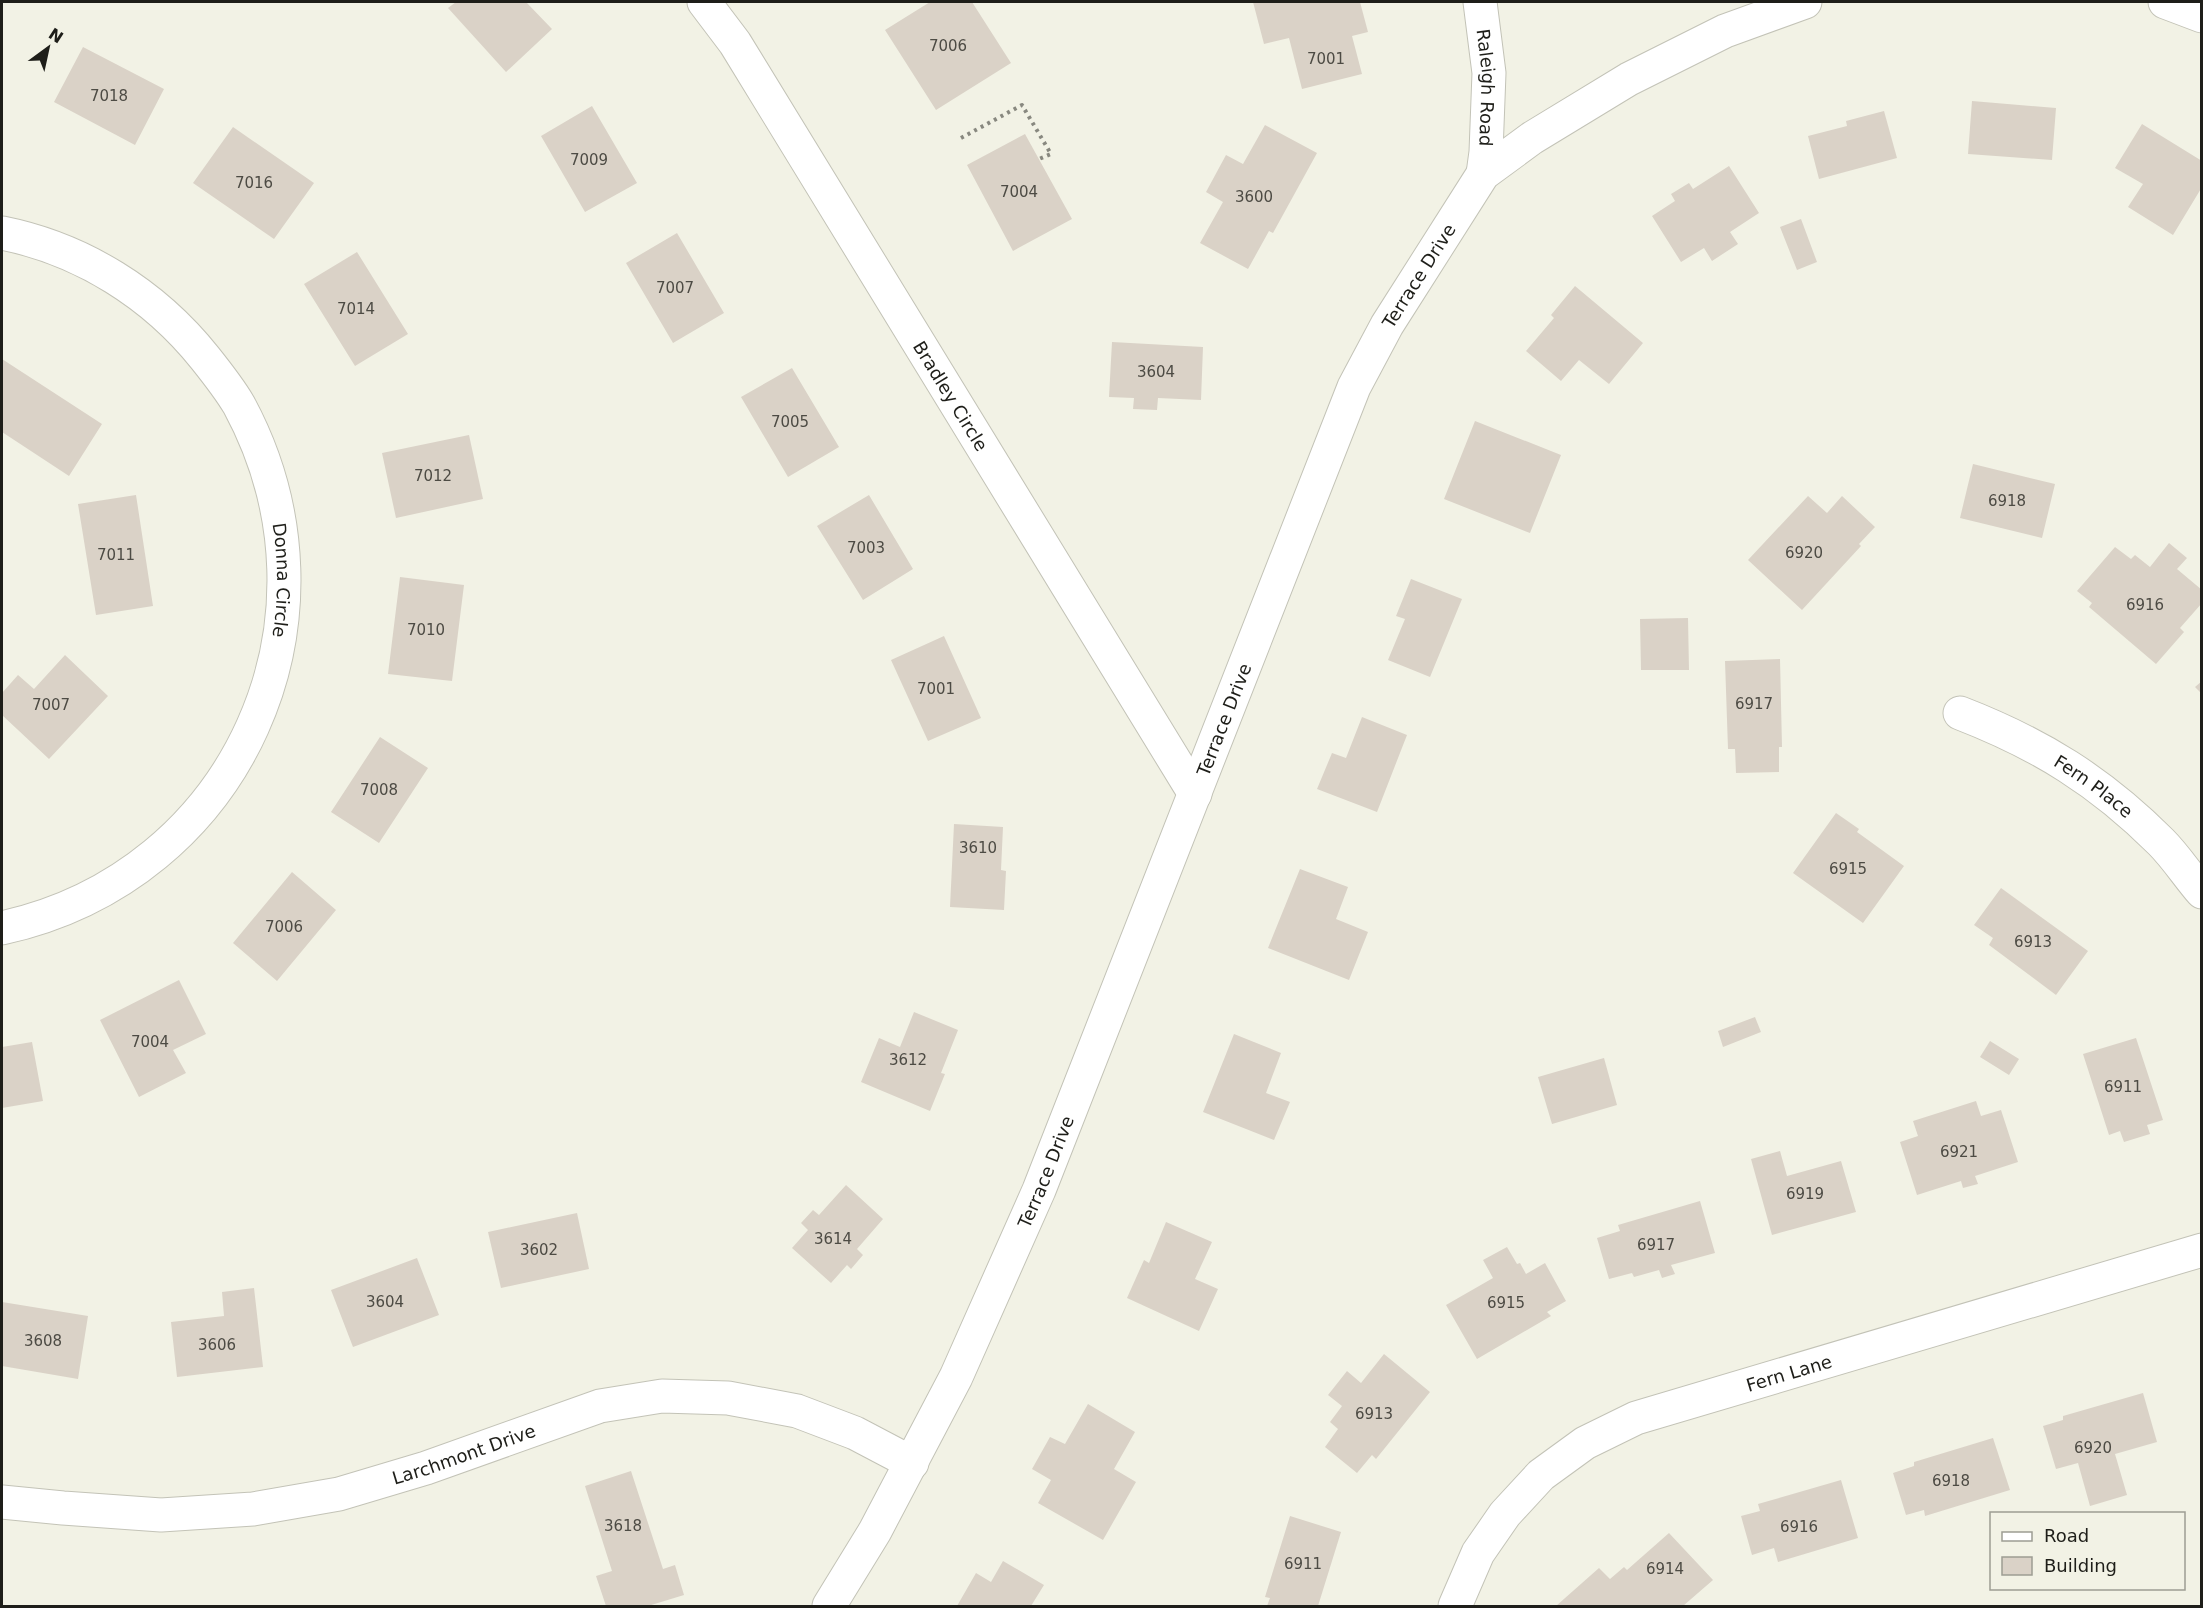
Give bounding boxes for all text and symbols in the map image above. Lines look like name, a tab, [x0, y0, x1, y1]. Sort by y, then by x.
north arrow	[18, 18, 78, 78]
text: N	[45, 24, 67, 47]
street label: Raleigh Road	[1473, 27, 1500, 147]
house number: 7006	[929, 37, 967, 55]
house number: 7001	[1307, 50, 1345, 68]
house number: 7018	[90, 87, 128, 105]
house number: 7009	[570, 151, 608, 169]
house number: 7016	[235, 174, 273, 192]
house number: 7004	[1000, 183, 1038, 201]
house number: 3600	[1235, 188, 1273, 206]
street label: Terrace Drive	[1377, 220, 1459, 332]
house number: 7007	[656, 279, 694, 297]
house number: 7014	[337, 300, 375, 318]
street label: Bradley Circle	[909, 337, 993, 455]
house number: 3604	[1137, 363, 1175, 381]
house number: 7005	[771, 413, 809, 431]
house number: 7012	[414, 467, 452, 485]
house number: 6918	[1988, 492, 2026, 510]
street label: Donna Circle	[269, 521, 295, 639]
house number: 7003	[847, 539, 885, 557]
house number: 6920	[1785, 544, 1823, 562]
house number: 7011	[97, 546, 135, 564]
house number: 6916	[2126, 596, 2164, 614]
house number: 7010	[407, 621, 445, 639]
street label: Terrace Drive	[1192, 660, 1255, 780]
house number: 7001	[917, 680, 955, 698]
house number: 6917	[1735, 695, 1773, 713]
house number: 7007	[32, 696, 70, 714]
street label: Fern Place	[2051, 750, 2138, 822]
house number: 7008	[360, 781, 398, 799]
house number: 3610	[959, 839, 997, 857]
house number: 6915	[1829, 860, 1867, 878]
house number: 7006	[265, 918, 303, 936]
house number: 6913	[2014, 933, 2052, 951]
house number: 7004	[131, 1033, 169, 1051]
house number: 3612	[889, 1051, 927, 1069]
house number: 6911	[2104, 1078, 2142, 1096]
street label: Terrace Drive	[1013, 1113, 1078, 1232]
house number: 6921	[1940, 1143, 1978, 1161]
house number: 6919	[1786, 1185, 1824, 1203]
house number: 3614	[814, 1230, 852, 1248]
house number: 6917	[1637, 1236, 1675, 1254]
house number: 3602	[520, 1241, 558, 1259]
house number: 3604	[366, 1293, 404, 1311]
house number: 6915	[1487, 1294, 1525, 1312]
house number: 3608	[24, 1332, 62, 1350]
house number: 3606	[198, 1336, 236, 1354]
street label: Fern Lane	[1744, 1350, 1834, 1395]
house number: 6913	[1355, 1405, 1393, 1423]
street label: Larchmont Drive	[390, 1419, 538, 1488]
house number: 6920	[2074, 1439, 2112, 1457]
house number: 6918	[1932, 1472, 1970, 1490]
legend	[1990, 1512, 2185, 1590]
house number: 3618	[604, 1517, 642, 1535]
house number: 6916	[1780, 1518, 1818, 1536]
text: Road	[2044, 1525, 2089, 1546]
house number: 6911	[1284, 1555, 1322, 1573]
text: Building	[2044, 1555, 2117, 1576]
house number: 6914	[1646, 1560, 1684, 1578]

